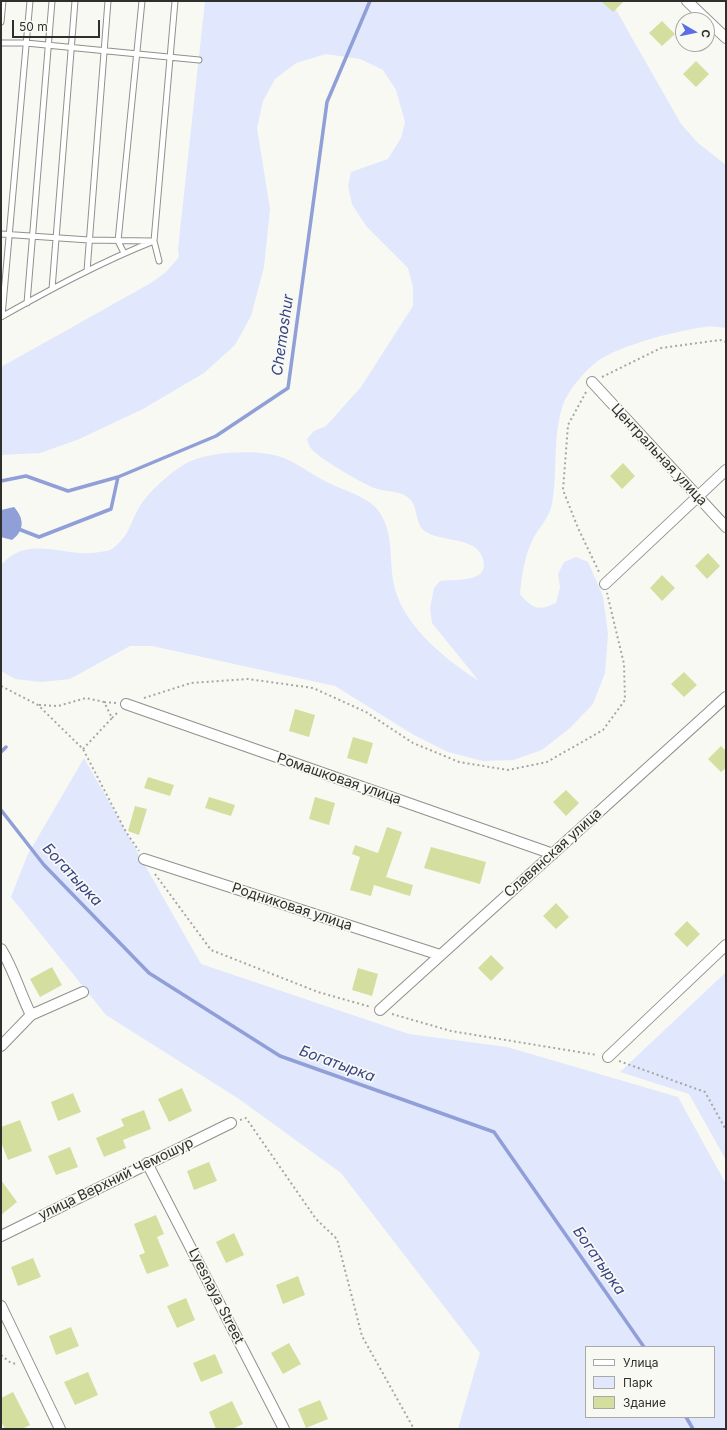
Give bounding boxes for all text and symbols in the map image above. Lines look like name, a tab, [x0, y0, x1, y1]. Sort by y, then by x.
scale bar	[14, 12, 102, 38]
north arrow	[675, 12, 715, 52]
text: 50 m	[19, 19, 48, 34]
text: С	[698, 29, 713, 39]
water label: Chemoshur	[268, 293, 298, 377]
street label: Центральная улица	[607, 401, 711, 509]
street label: Ромашковая улица	[275, 750, 403, 808]
street label: Славянская улица	[501, 805, 605, 901]
water label: Богатырка	[38, 840, 106, 910]
street label: Родниковая улица	[230, 880, 354, 934]
water label: Богатырка	[297, 1042, 377, 1086]
street label: улица Верхний Чемошур	[36, 1134, 196, 1224]
water label: Богатырка	[569, 1223, 629, 1299]
street label: Lyesnaya Street	[185, 1245, 247, 1347]
legend	[585, 1346, 715, 1418]
text: Улица	[623, 1355, 658, 1370]
text: Парк	[623, 1375, 653, 1390]
text: Здание	[623, 1395, 666, 1410]

